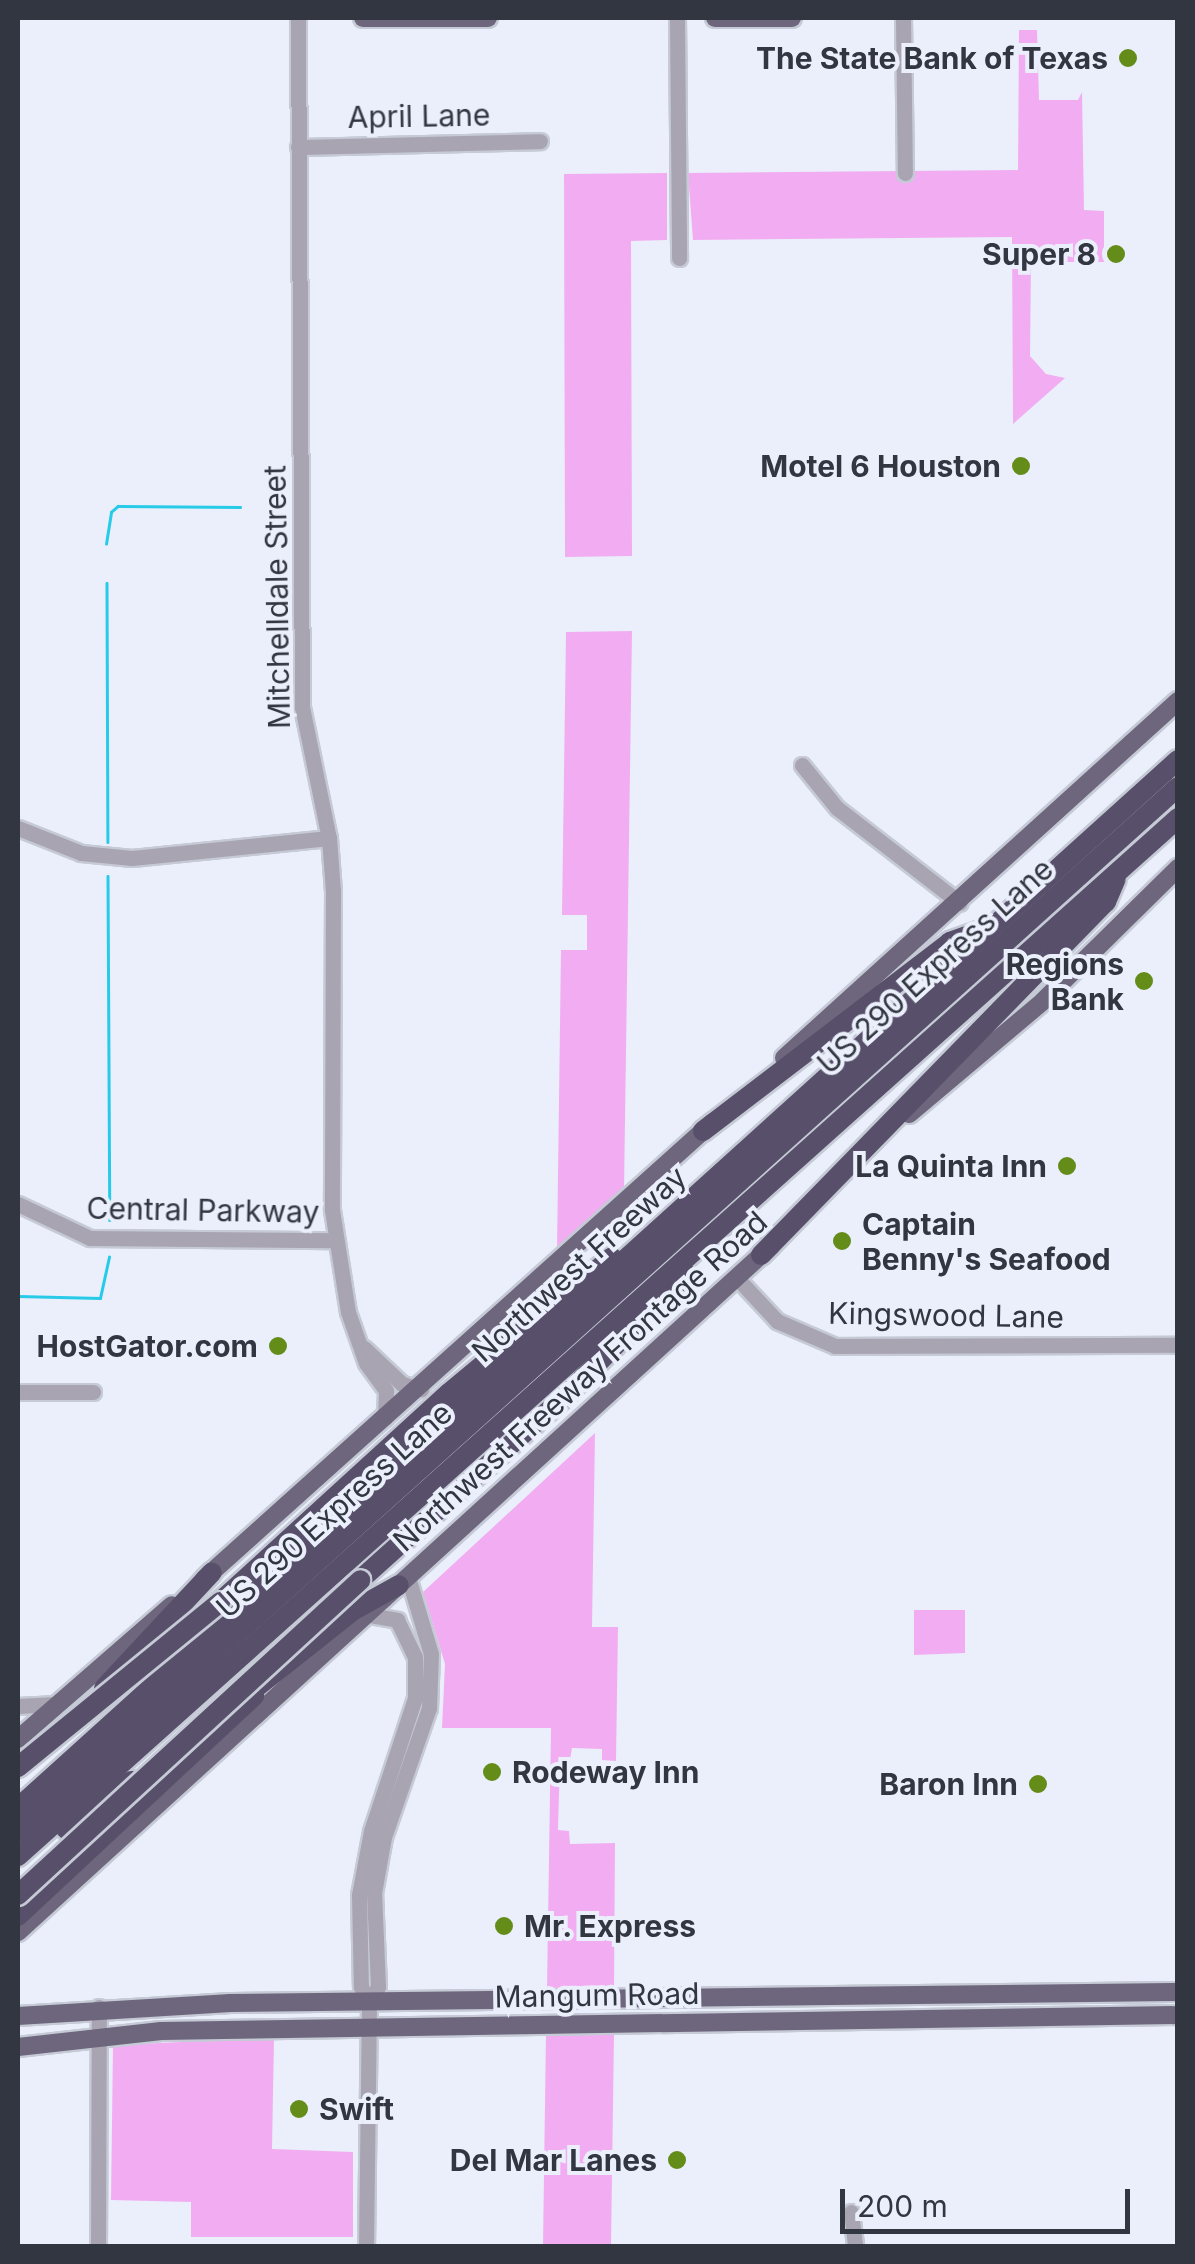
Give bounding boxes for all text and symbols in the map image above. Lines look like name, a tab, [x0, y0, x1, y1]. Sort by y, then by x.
place label: The State Bank of Texas	[756, 40, 1108, 76]
marker: The State Bank of Texas	[1117, 47, 1139, 69]
street label: April Lane	[347, 97, 491, 135]
place label: Super 8	[982, 236, 1096, 272]
marker: Super 8	[1105, 243, 1127, 265]
place label: Motel 6 Houston	[760, 448, 1001, 484]
marker: Motel 6 Houston	[1010, 455, 1032, 477]
street label: Mitchelldale Street	[257, 465, 297, 729]
street label: US 290 Express Lane	[810, 851, 1060, 1081]
place label: Regions Bank	[1006, 946, 1124, 1016]
marker: Regions Bank	[1133, 970, 1155, 992]
place label: La Quinta Inn	[855, 1148, 1047, 1184]
marker: La Quinta Inn	[1056, 1155, 1078, 1177]
street label: Northwest Freeway	[465, 1158, 693, 1370]
street label: Central Parkway	[86, 1190, 320, 1230]
street label: Northwest Freeway Frontage Road	[386, 1203, 774, 1559]
place label: Captain Benny's Seafood	[862, 1206, 1111, 1276]
marker: Captain Benny's Seafood	[831, 1230, 853, 1252]
street label: Kingswood Lane	[828, 1295, 1064, 1335]
place label: HostGator.com	[37, 1328, 258, 1364]
marker: HostGator.com	[267, 1335, 289, 1357]
street label: US 290 Express Lane	[209, 1395, 459, 1625]
place label: Rodeway Inn	[512, 1754, 699, 1790]
marker: Rodeway Inn	[481, 1761, 503, 1783]
place label: Baron Inn	[879, 1766, 1018, 1802]
marker: Baron Inn	[1027, 1773, 1049, 1795]
place label: Mr. Express	[524, 1908, 697, 1944]
marker: Mr. Express	[493, 1915, 515, 1937]
street label: Mangum Road	[494, 1975, 700, 2015]
place label: Swift	[319, 2091, 394, 2127]
marker: Swift	[288, 2098, 310, 2120]
place label: Del Mar Lanes	[450, 2142, 657, 2178]
marker: Del Mar Lanes	[666, 2149, 688, 2171]
scale bar	[845, 2169, 1135, 2231]
text: 200 m	[857, 2188, 948, 2224]

